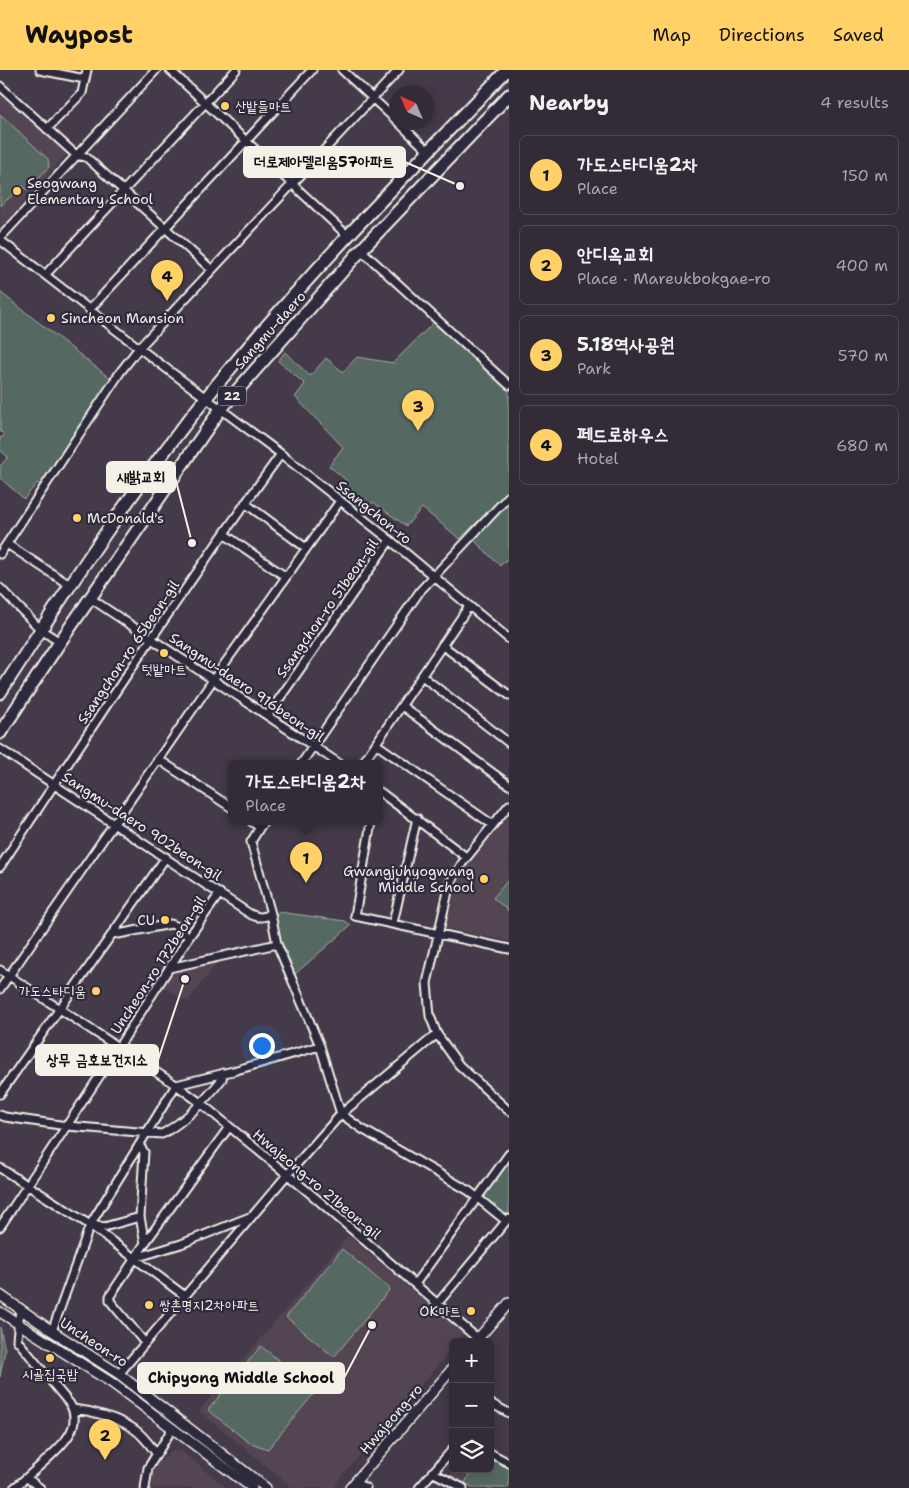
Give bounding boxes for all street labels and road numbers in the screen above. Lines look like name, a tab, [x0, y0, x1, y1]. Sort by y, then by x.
street label: Sangmu-daero	[230, 287, 310, 373]
road number: 22	[218, 386, 246, 406]
street label: Ssangchon-ro	[333, 476, 415, 548]
street label: Ssangchon-ro 51beon-gil	[272, 534, 382, 681]
street label: Ssangchon-ro 65beon-gil	[73, 576, 183, 727]
street label: Sangmu-daero 916beon-gil	[166, 628, 329, 746]
street label: Sangmu-daero 902beon-gil	[59, 768, 226, 885]
street label: Uncheon-ro 172beon-gil	[107, 892, 210, 1037]
street label: Hwajeong-ro 21beon-gil	[249, 1125, 385, 1243]
street label: Uncheon-ro	[57, 1313, 131, 1371]
street label: Hwajeong-ro	[356, 1380, 426, 1458]

